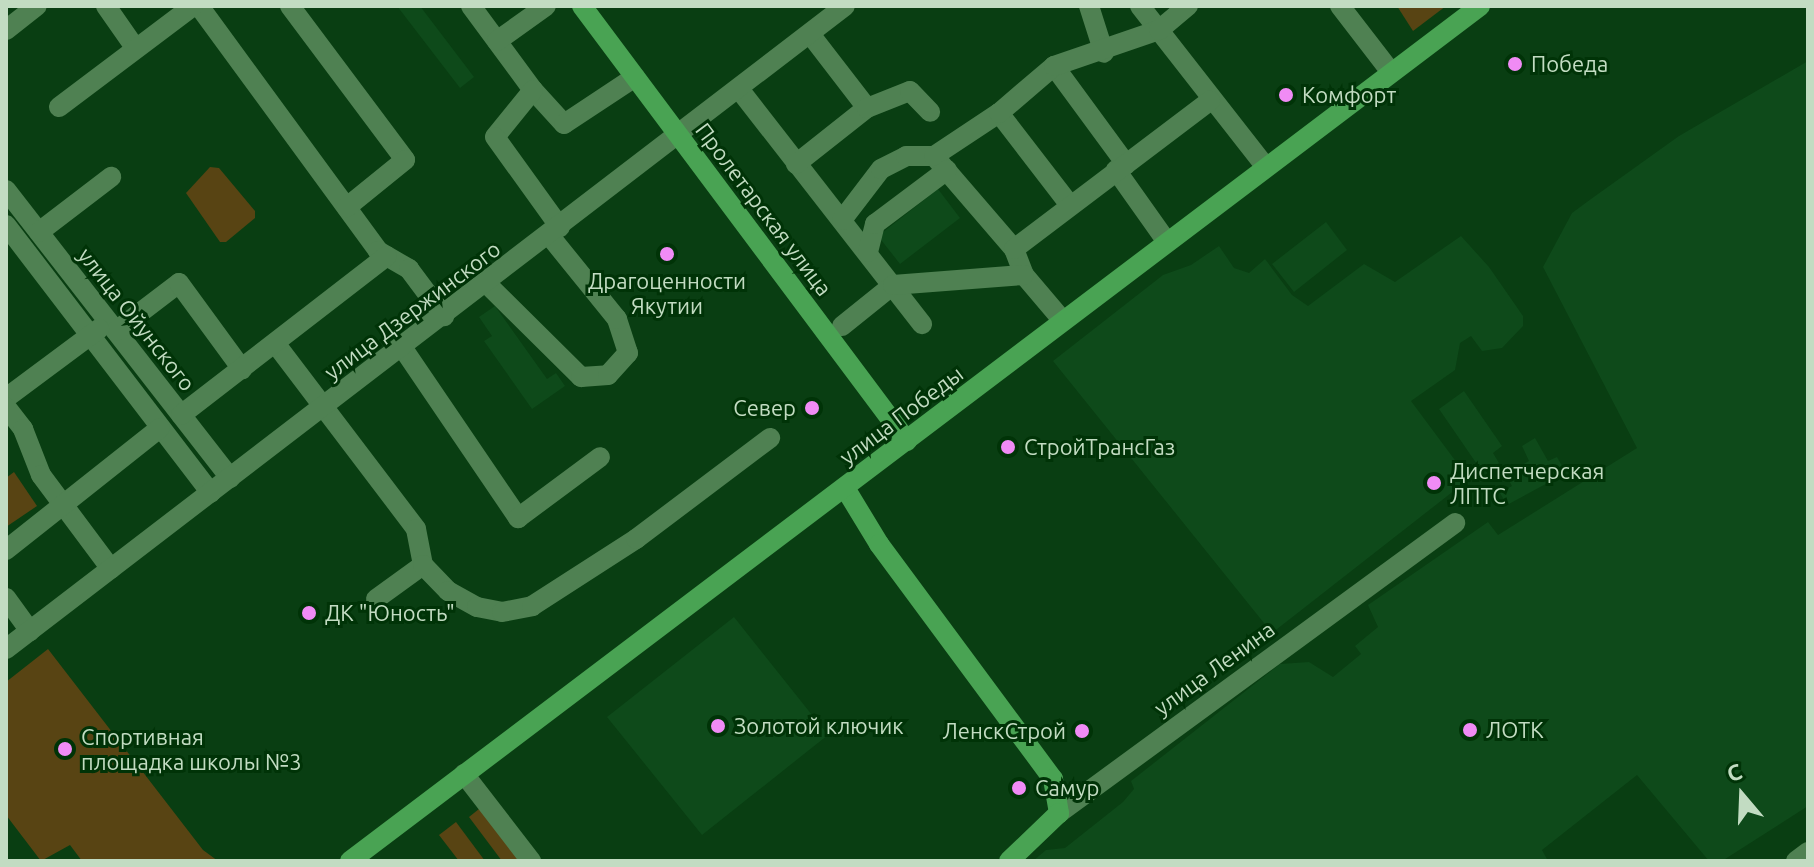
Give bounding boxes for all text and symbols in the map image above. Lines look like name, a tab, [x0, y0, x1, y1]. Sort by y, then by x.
place label: Победа	[1531, 51, 1608, 77]
marker: Победа	[1506, 55, 1524, 73]
place label: Комфорт	[1302, 82, 1396, 108]
marker: Комфорт	[1277, 86, 1295, 104]
street label: Пролетарская улица	[690, 117, 838, 301]
street label: улица Дзержинского	[319, 235, 505, 385]
street label: улица Ойунского	[73, 242, 201, 396]
marker: Драгоценности Якутии	[658, 245, 676, 263]
place label: Драгоценности Якутии	[588, 267, 746, 318]
street label: улица Победы	[834, 360, 968, 470]
place label: Север	[733, 395, 796, 421]
marker: Север	[803, 399, 821, 417]
place label: СтройТрансГаз	[1024, 434, 1175, 460]
marker: СтройТрансГаз	[999, 438, 1017, 456]
place label: Диспетчерская ЛПТС	[1450, 457, 1604, 508]
marker: Диспетчерская ЛПТС	[1425, 474, 1443, 492]
place label: ДК "Юность"	[325, 600, 455, 626]
marker: ДК "Юность"	[300, 604, 318, 622]
street label: улица Ленина	[1149, 615, 1279, 721]
place label: Золотой ключик	[734, 713, 904, 739]
marker: Золотой ключик	[709, 717, 727, 735]
place label: ЛОТК	[1486, 717, 1544, 743]
place label: ЛенскСтрой	[943, 718, 1066, 744]
marker: ЛОТК	[1461, 721, 1479, 739]
marker: ЛенскСтрой	[1073, 722, 1091, 740]
place label: Спортивная площадка школы №3	[81, 723, 302, 774]
marker: Спортивная площадка школы №3	[56, 740, 74, 758]
north arrow	[1702, 755, 1782, 835]
text: С	[1723, 758, 1745, 786]
place label: Самур	[1035, 775, 1099, 801]
marker: Самур	[1010, 779, 1028, 797]

